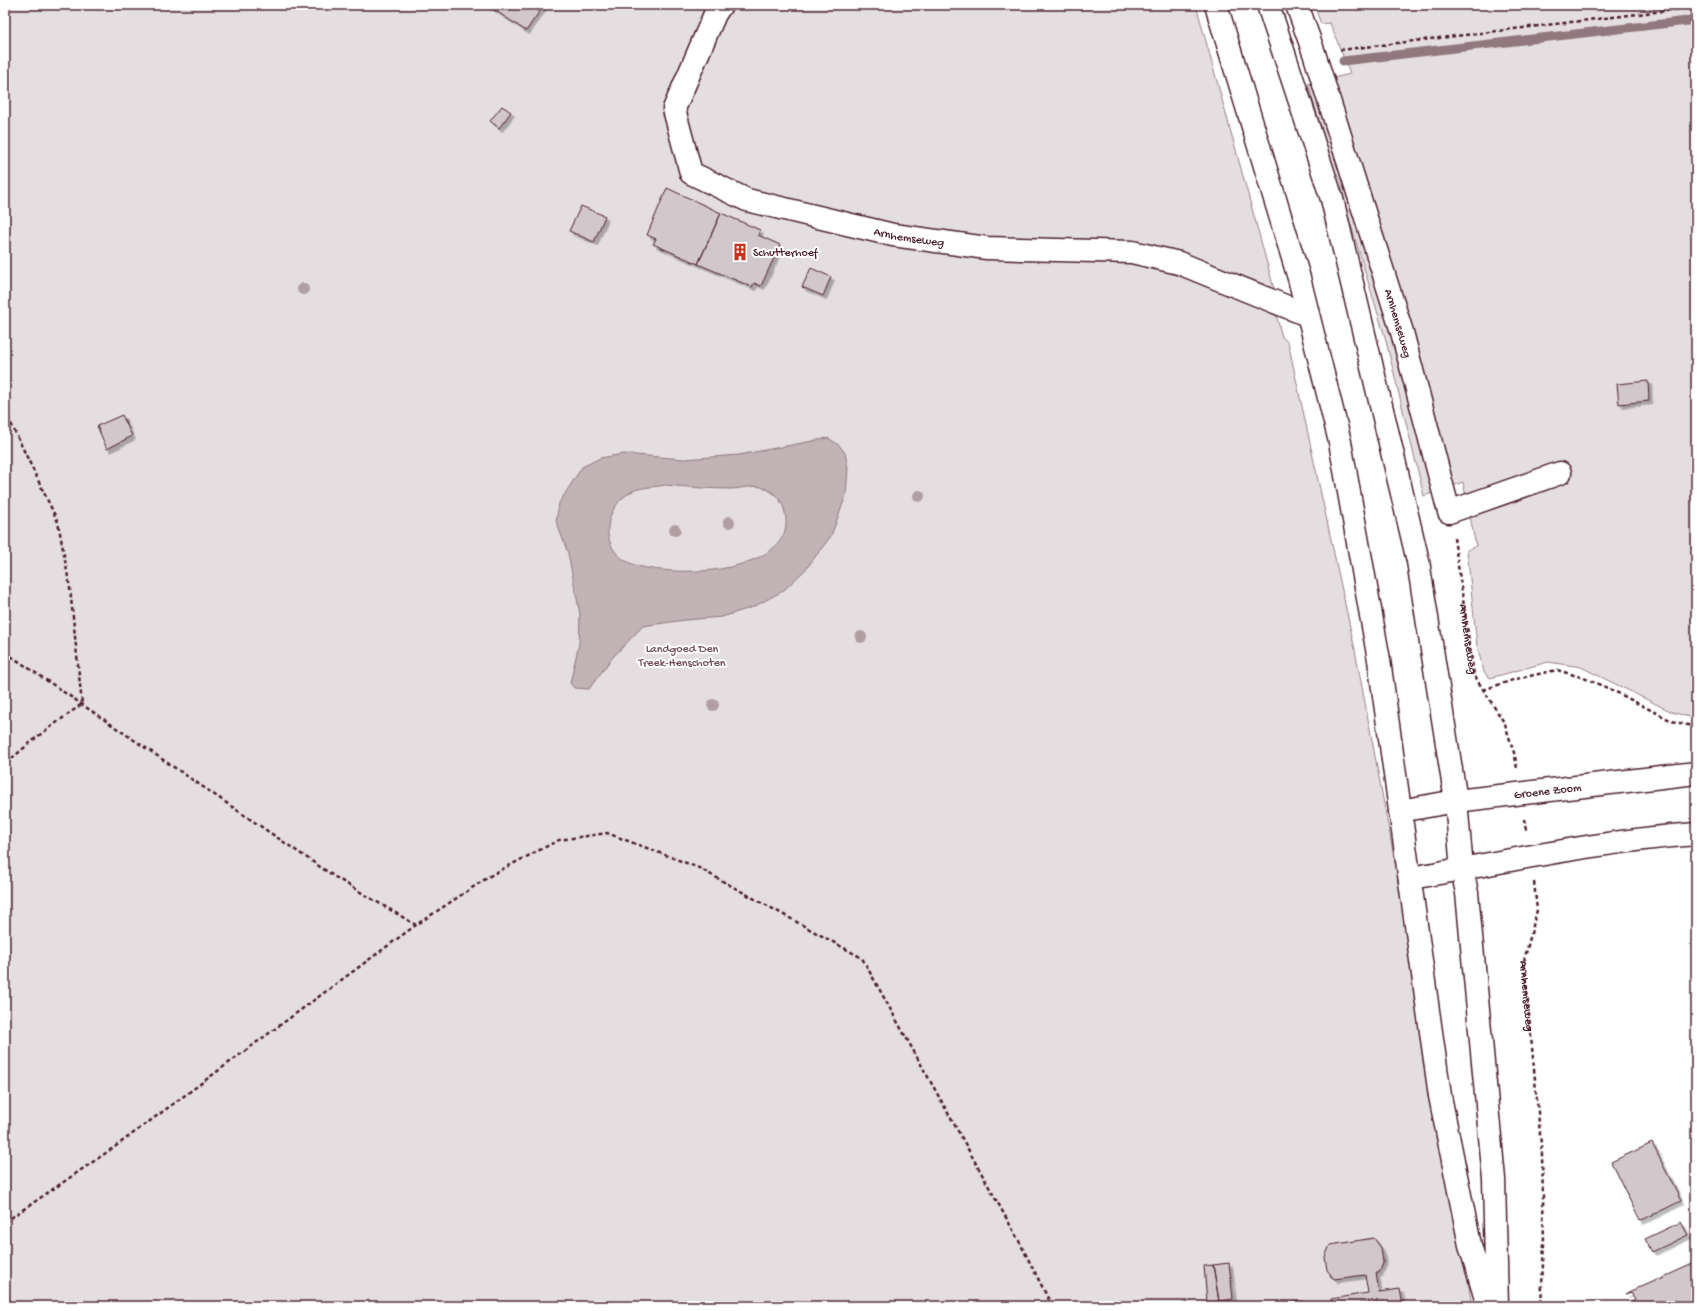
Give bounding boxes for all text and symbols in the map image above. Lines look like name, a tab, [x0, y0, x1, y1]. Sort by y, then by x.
street label: Arnhemseweg	[872, 226, 945, 251]
building icon: Schutterhoef	[730, 242, 750, 262]
place label: Schutterhoef	[753, 247, 819, 261]
street label: Arnhemseweg	[1380, 288, 1413, 360]
street label: Arnhemseweg	[1455, 603, 1479, 676]
park label: Landgoed Den Treek-Henschoten	[637, 643, 726, 671]
street label: Groene Zoom	[1513, 781, 1583, 803]
street label: Arnhemseweg	[1515, 960, 1536, 1033]

